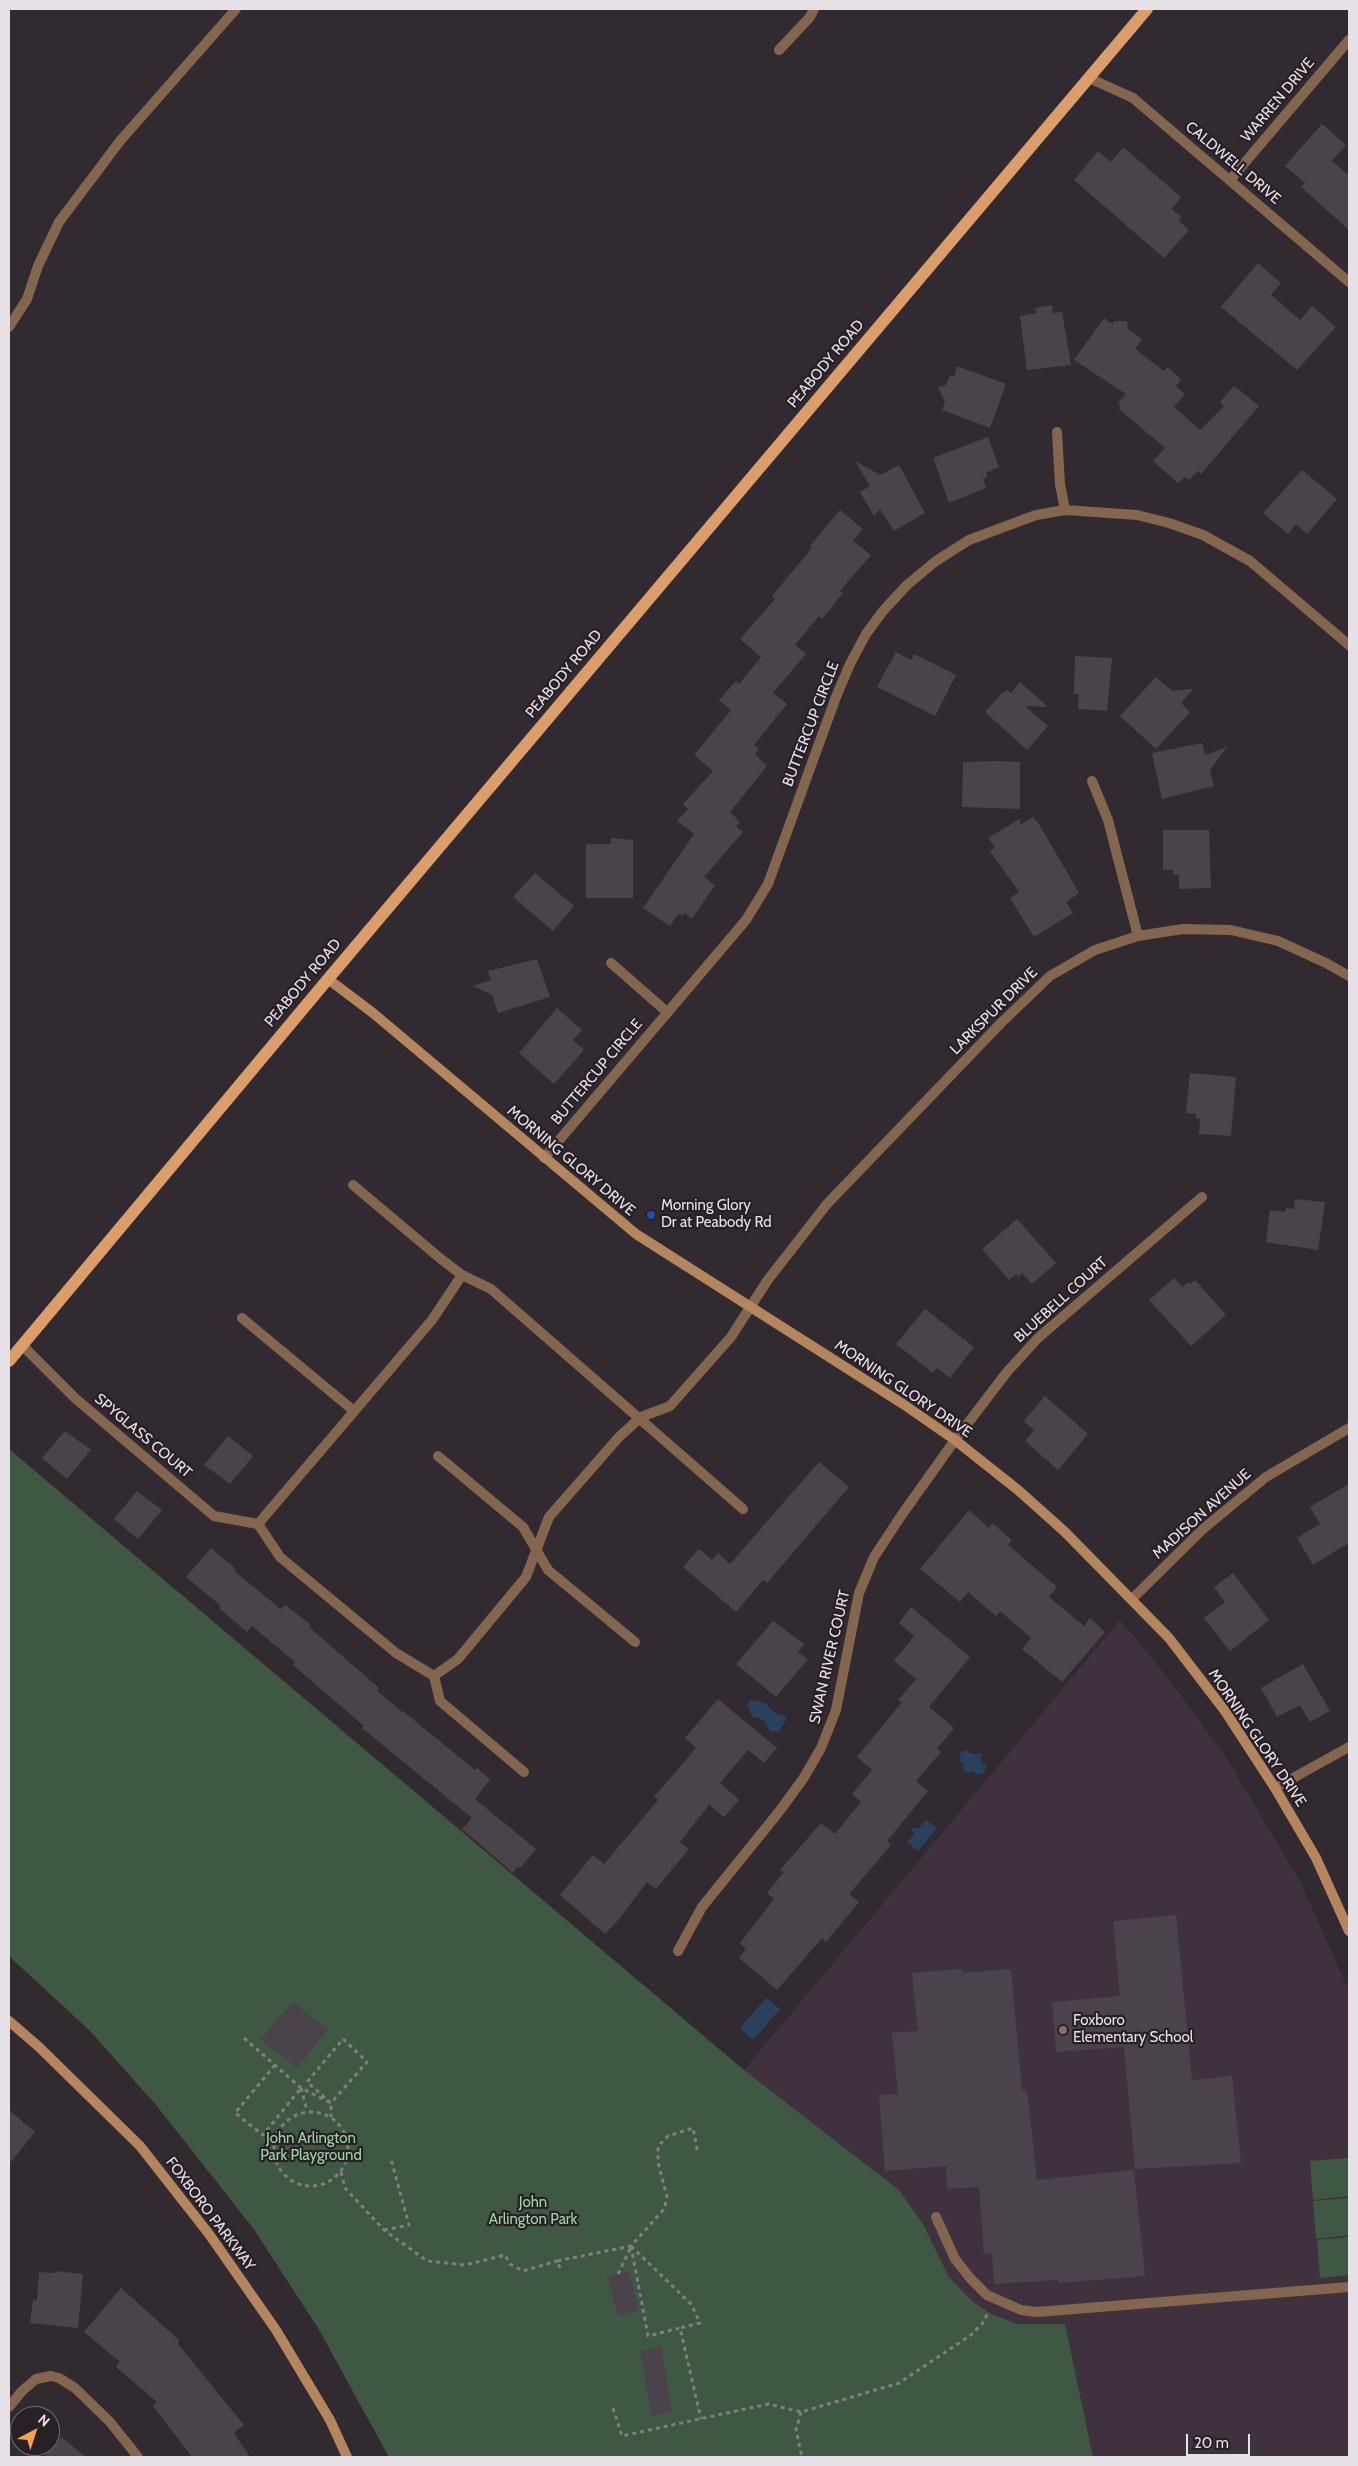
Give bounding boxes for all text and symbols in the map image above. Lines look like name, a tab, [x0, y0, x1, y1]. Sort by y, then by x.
street label: WARREN DRIVE	[1238, 54, 1318, 146]
street label: CALDWELL DRIVE	[1182, 118, 1284, 208]
street label: PEABODY ROAD	[784, 316, 868, 412]
street label: PEABODY ROAD	[522, 626, 606, 722]
street label: BUTTERCUP CIRCLE	[779, 659, 843, 789]
street label: PEABODY ROAD	[261, 935, 345, 1031]
street label: LARKSPUR DRIVE	[947, 964, 1041, 1058]
street label: BUTTERCUP CIRCLE	[548, 1016, 646, 1128]
street label: MORNING GLORY DRIVE	[503, 1102, 639, 1220]
place label: Morning Glory Dr at Peabody Rd	[661, 1197, 772, 1232]
marker: Morning Glory Dr at Peabody Rd	[645, 1209, 657, 1221]
street label: BLUEBELL COURT	[1011, 1253, 1111, 1347]
street label: MORNING GLORY DRIVE	[831, 1336, 975, 1442]
street label: SPYGLASS COURT	[91, 1390, 195, 1482]
street label: MADISON AVENUE	[1149, 1465, 1255, 1563]
street label: SWAN RIVER COURT	[806, 1588, 854, 1726]
street label: MORNING GLORY DRIVE	[1204, 1666, 1310, 1810]
place label: Foxboro Elementary School	[1073, 2012, 1193, 2047]
marker: Foxboro Elementary School	[1057, 2024, 1069, 2036]
park label: John Arlington Park Playground	[260, 2130, 362, 2165]
street label: FOXBORO PARKWAY	[161, 2154, 259, 2274]
park label: John Arlington Park	[489, 2194, 577, 2229]
north arrow	[10, 2406, 60, 2456]
text: N	[34, 2410, 54, 2430]
scale bar	[1188, 2424, 1252, 2456]
text: 20 m	[1194, 2434, 1229, 2452]

